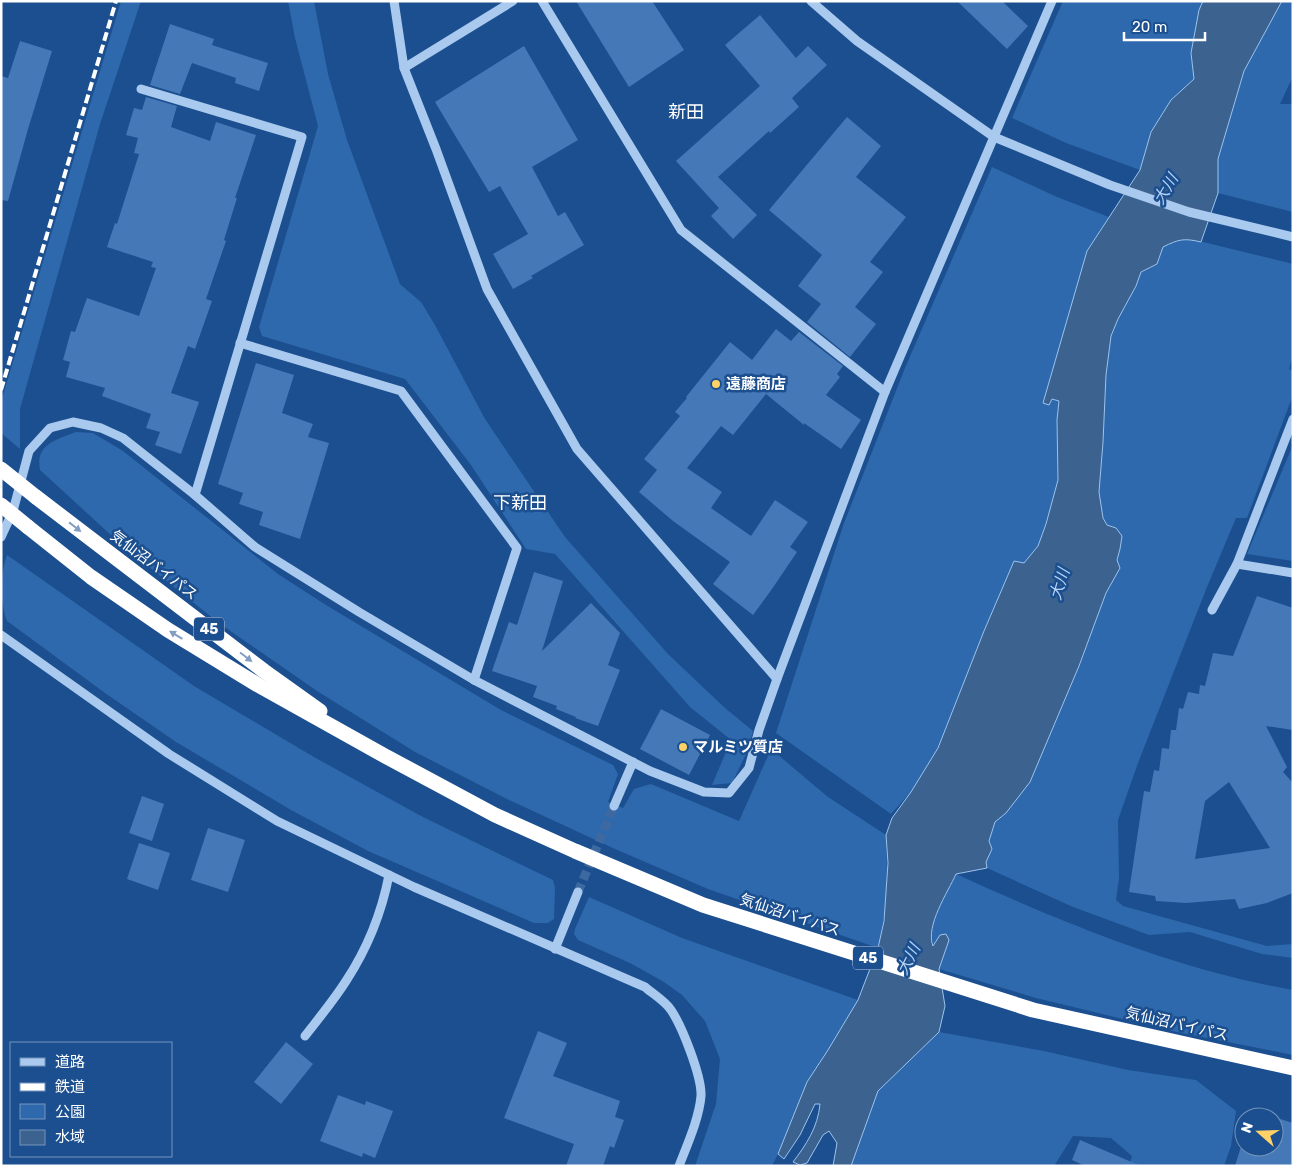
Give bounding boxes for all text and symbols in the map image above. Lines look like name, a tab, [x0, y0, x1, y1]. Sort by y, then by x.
scale bar	[1124, 10, 1205, 42]
text: 20 m	[1132, 18, 1167, 36]
district label: 新田	[668, 101, 704, 123]
water label: 大川	[1149, 169, 1183, 208]
place label: 遠藤商店	[726, 375, 786, 393]
marker: 遠藤商店	[710, 378, 722, 390]
district label: 下新田	[493, 492, 547, 514]
one-way arrow	[68, 522, 81, 532]
street label: 気仙沼バイパス	[107, 526, 201, 604]
water label: 大川	[1046, 564, 1074, 602]
road number: 45	[194, 618, 224, 640]
one-way arrow	[169, 631, 183, 640]
one-way arrow	[239, 651, 252, 662]
place label: マルミツ質店	[693, 738, 783, 756]
marker: マルミツ質店	[677, 741, 689, 753]
street label: 気仙沼バイパス	[737, 890, 843, 940]
water label: 大川	[893, 939, 925, 978]
road number: 45	[853, 946, 883, 970]
street label: 気仙沼バイパス	[1124, 1003, 1230, 1045]
legend	[10, 1042, 172, 1157]
text: 道路	[55, 1053, 85, 1071]
text: 鉄道	[55, 1078, 85, 1096]
text: 公園	[55, 1103, 85, 1121]
north arrow	[1234, 1107, 1284, 1157]
text: N	[1238, 1120, 1257, 1135]
text: 水域	[55, 1128, 85, 1146]

